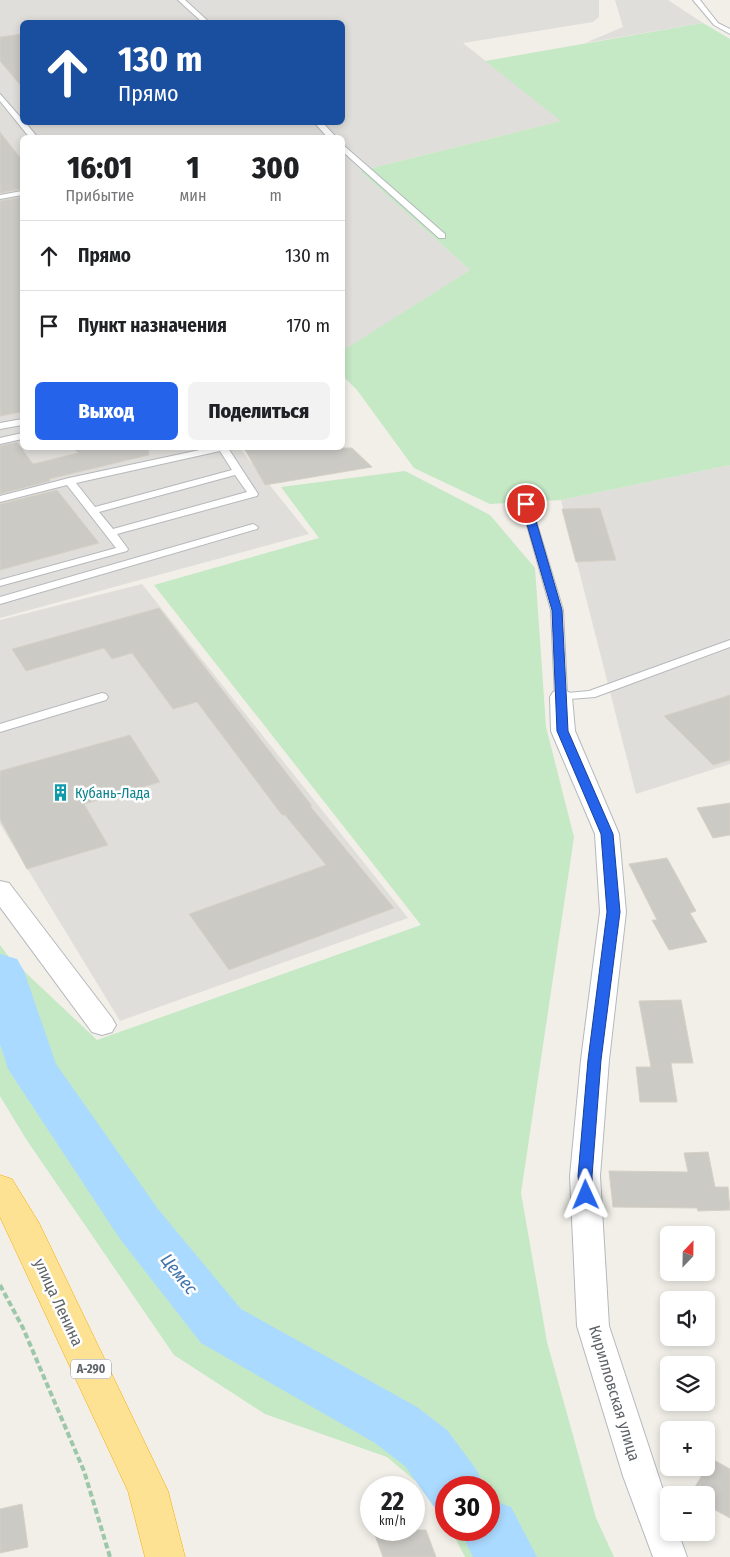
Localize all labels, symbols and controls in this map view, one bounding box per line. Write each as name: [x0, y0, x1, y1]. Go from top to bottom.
text: 130 m: [118, 38, 202, 80]
icon: ahead: [35, 40, 100, 105]
text: Прямо: [118, 80, 179, 107]
text: 16:01: [67, 150, 132, 186]
text: 1: [187, 150, 200, 186]
text: 300: [252, 150, 300, 186]
text: Прибытие: [65, 186, 134, 205]
text: мин: [180, 186, 206, 205]
text: m: [270, 186, 282, 205]
icon: ahead: [35, 242, 63, 270]
text: Прямо: [78, 244, 131, 267]
text: 130 m: [285, 244, 330, 267]
icon: arrive: [35, 312, 63, 340]
text: Пункт назначения: [78, 314, 227, 337]
text: 170 m: [286, 314, 330, 337]
button: Выход: [35, 382, 178, 440]
button: Поделиться: [188, 382, 330, 440]
pin: [505, 483, 547, 525]
icon: arrive: [512, 490, 540, 518]
building icon: Кубань-Лада: [51, 783, 71, 803]
place label: Кубань-Лада: [75, 785, 150, 802]
position arrow: [559, 1168, 611, 1220]
north arrow: [660, 1226, 715, 1281]
map controls: [660, 1226, 715, 1541]
water label: Цемес: [156, 1249, 202, 1299]
street label: улица Ленина: [30, 1255, 87, 1349]
button: sound: [660, 1291, 715, 1346]
street label: Кирилловская улица: [585, 1323, 644, 1463]
button: layers: [660, 1356, 715, 1411]
road number: А-290: [71, 1360, 111, 1378]
button: +: [660, 1421, 715, 1476]
speed limit sign: 30: [435, 1476, 500, 1541]
button: −: [660, 1486, 715, 1541]
text: 22: [381, 1487, 404, 1517]
text: km/h: [379, 1514, 406, 1528]

